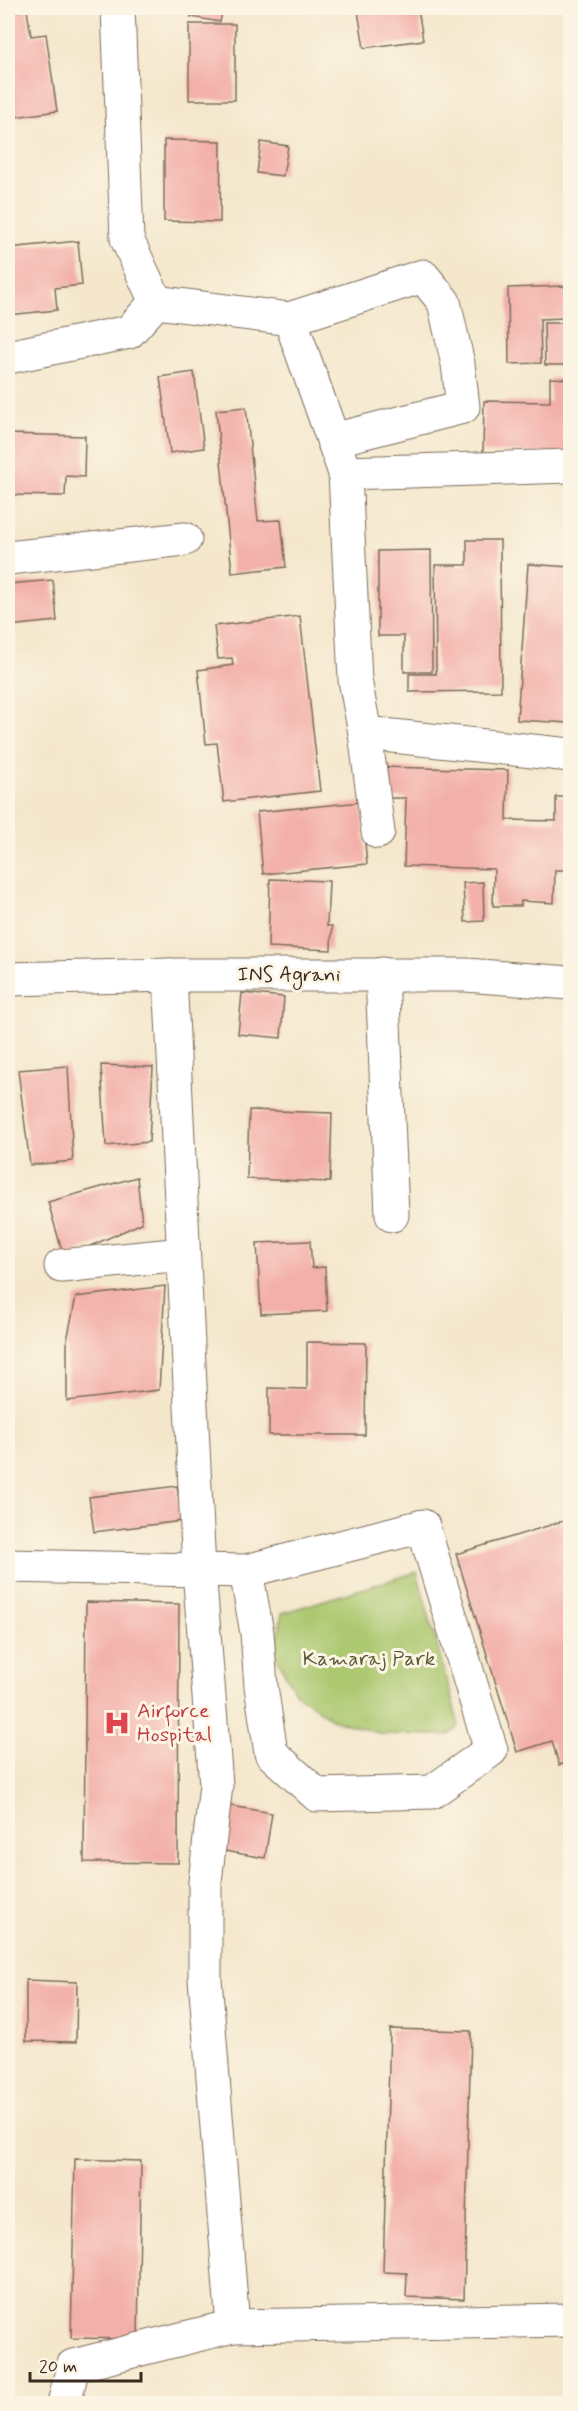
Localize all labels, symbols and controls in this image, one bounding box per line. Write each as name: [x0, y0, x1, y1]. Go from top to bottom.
street label: INS Agrani: [238, 961, 341, 990]
park label: Kamaraj Park: [303, 1645, 436, 1673]
place label: Airforce Hospital: [137, 1697, 212, 1749]
hospital icon: Airforce Hospital: [102, 1708, 132, 1738]
scale bar: [30, 2345, 141, 2383]
text: 20 m: [39, 2355, 77, 2379]

